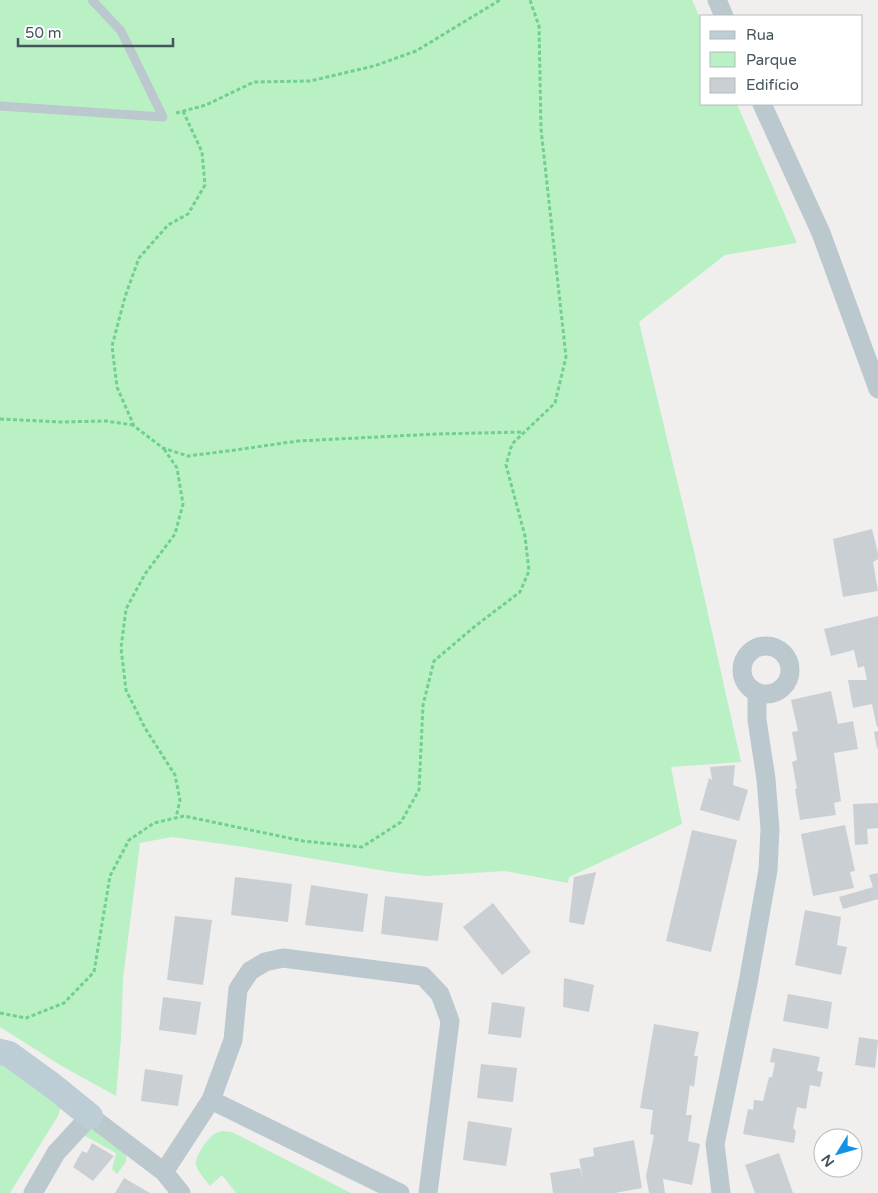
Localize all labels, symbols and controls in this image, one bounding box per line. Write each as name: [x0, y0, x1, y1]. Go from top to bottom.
scale bar: [18, 15, 172, 47]
legend: [700, 15, 863, 105]
text: 50 m: [25, 24, 62, 42]
text: Rua: [746, 26, 774, 44]
text: Parque: [746, 51, 797, 69]
text: Edifício: [746, 76, 799, 94]
north arrow: [813, 1128, 863, 1178]
text: N: [818, 1151, 838, 1170]

